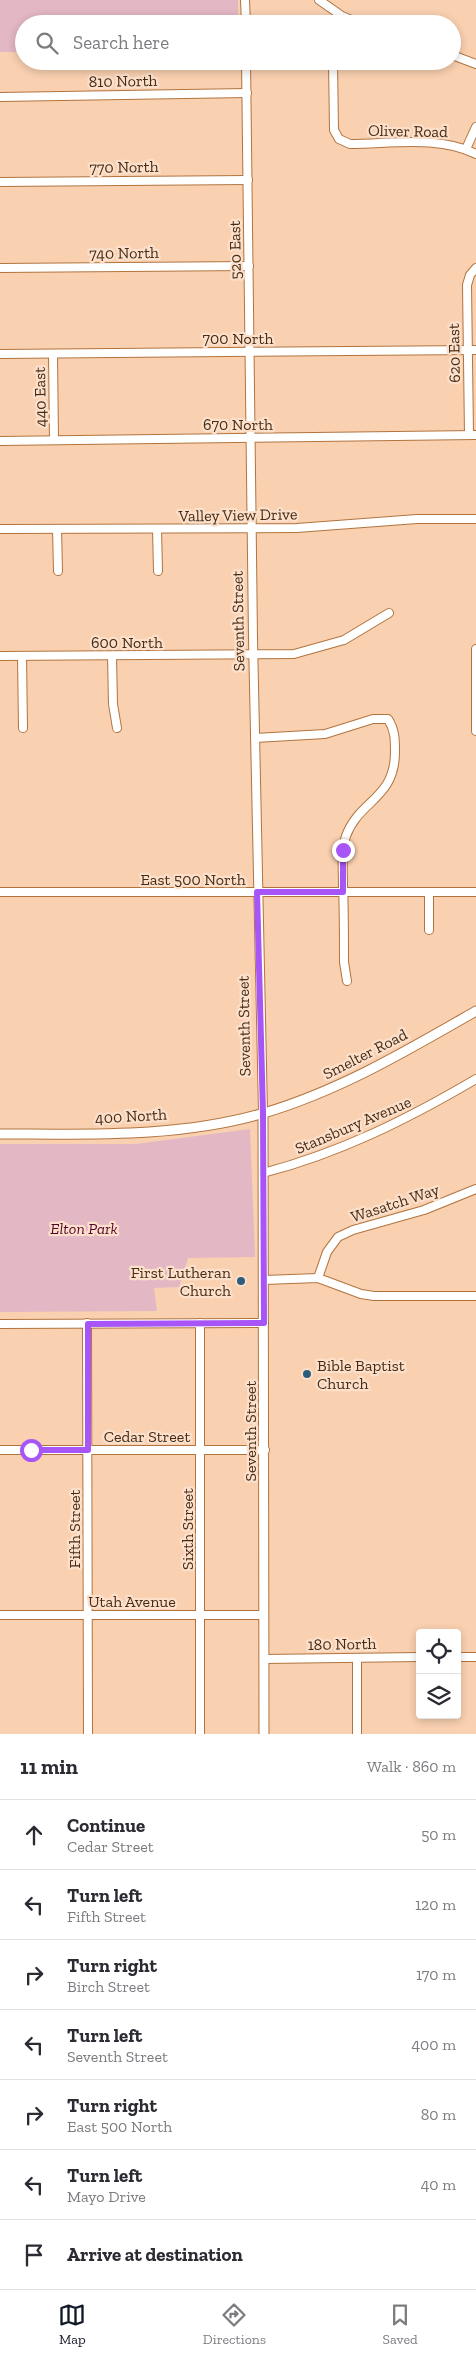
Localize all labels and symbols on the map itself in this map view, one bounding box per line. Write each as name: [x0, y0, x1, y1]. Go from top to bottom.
street label: 810 North: [88, 71, 158, 91]
street label: Oliver Road: [368, 121, 448, 141]
street label: 770 North: [89, 157, 159, 177]
street label: 520 East: [225, 220, 245, 280]
street label: 740 North: [89, 243, 159, 263]
street label: 620 East: [444, 323, 464, 383]
street label: 700 North: [203, 329, 273, 348]
street label: 440 East: [30, 367, 50, 427]
street label: 670 North: [203, 415, 273, 434]
street label: Valley View Drive: [177, 504, 298, 526]
street label: Seventh Street: [228, 570, 248, 672]
street label: 600 North: [91, 633, 163, 652]
route end: [332, 839, 355, 862]
street label: East 500 North: [140, 870, 246, 889]
street label: Seventh Street: [234, 975, 254, 1077]
street label: Smelter Road: [320, 1025, 411, 1083]
street label: Stansbury Avenue: [292, 1092, 414, 1158]
street label: 400 North: [95, 1105, 167, 1127]
street label: Wasatch Way: [348, 1180, 442, 1226]
park label: Elton Park: [50, 1219, 118, 1238]
place label: First Lutheran Church: [131, 1263, 232, 1300]
marker: First Lutheran Church: [235, 1275, 247, 1287]
place label: Bible Baptist Church: [317, 1356, 405, 1393]
marker: Bible Baptist Church: [301, 1368, 313, 1380]
street label: Seventh Street: [241, 1381, 260, 1481]
street label: Cedar Street: [104, 1427, 190, 1446]
route start: [20, 1439, 43, 1462]
street label: Sixth Street: [178, 1488, 197, 1570]
street label: Fifth Street: [65, 1489, 84, 1569]
street label: Utah Avenue: [88, 1592, 176, 1611]
street label: 180 North: [307, 1634, 377, 1654]

